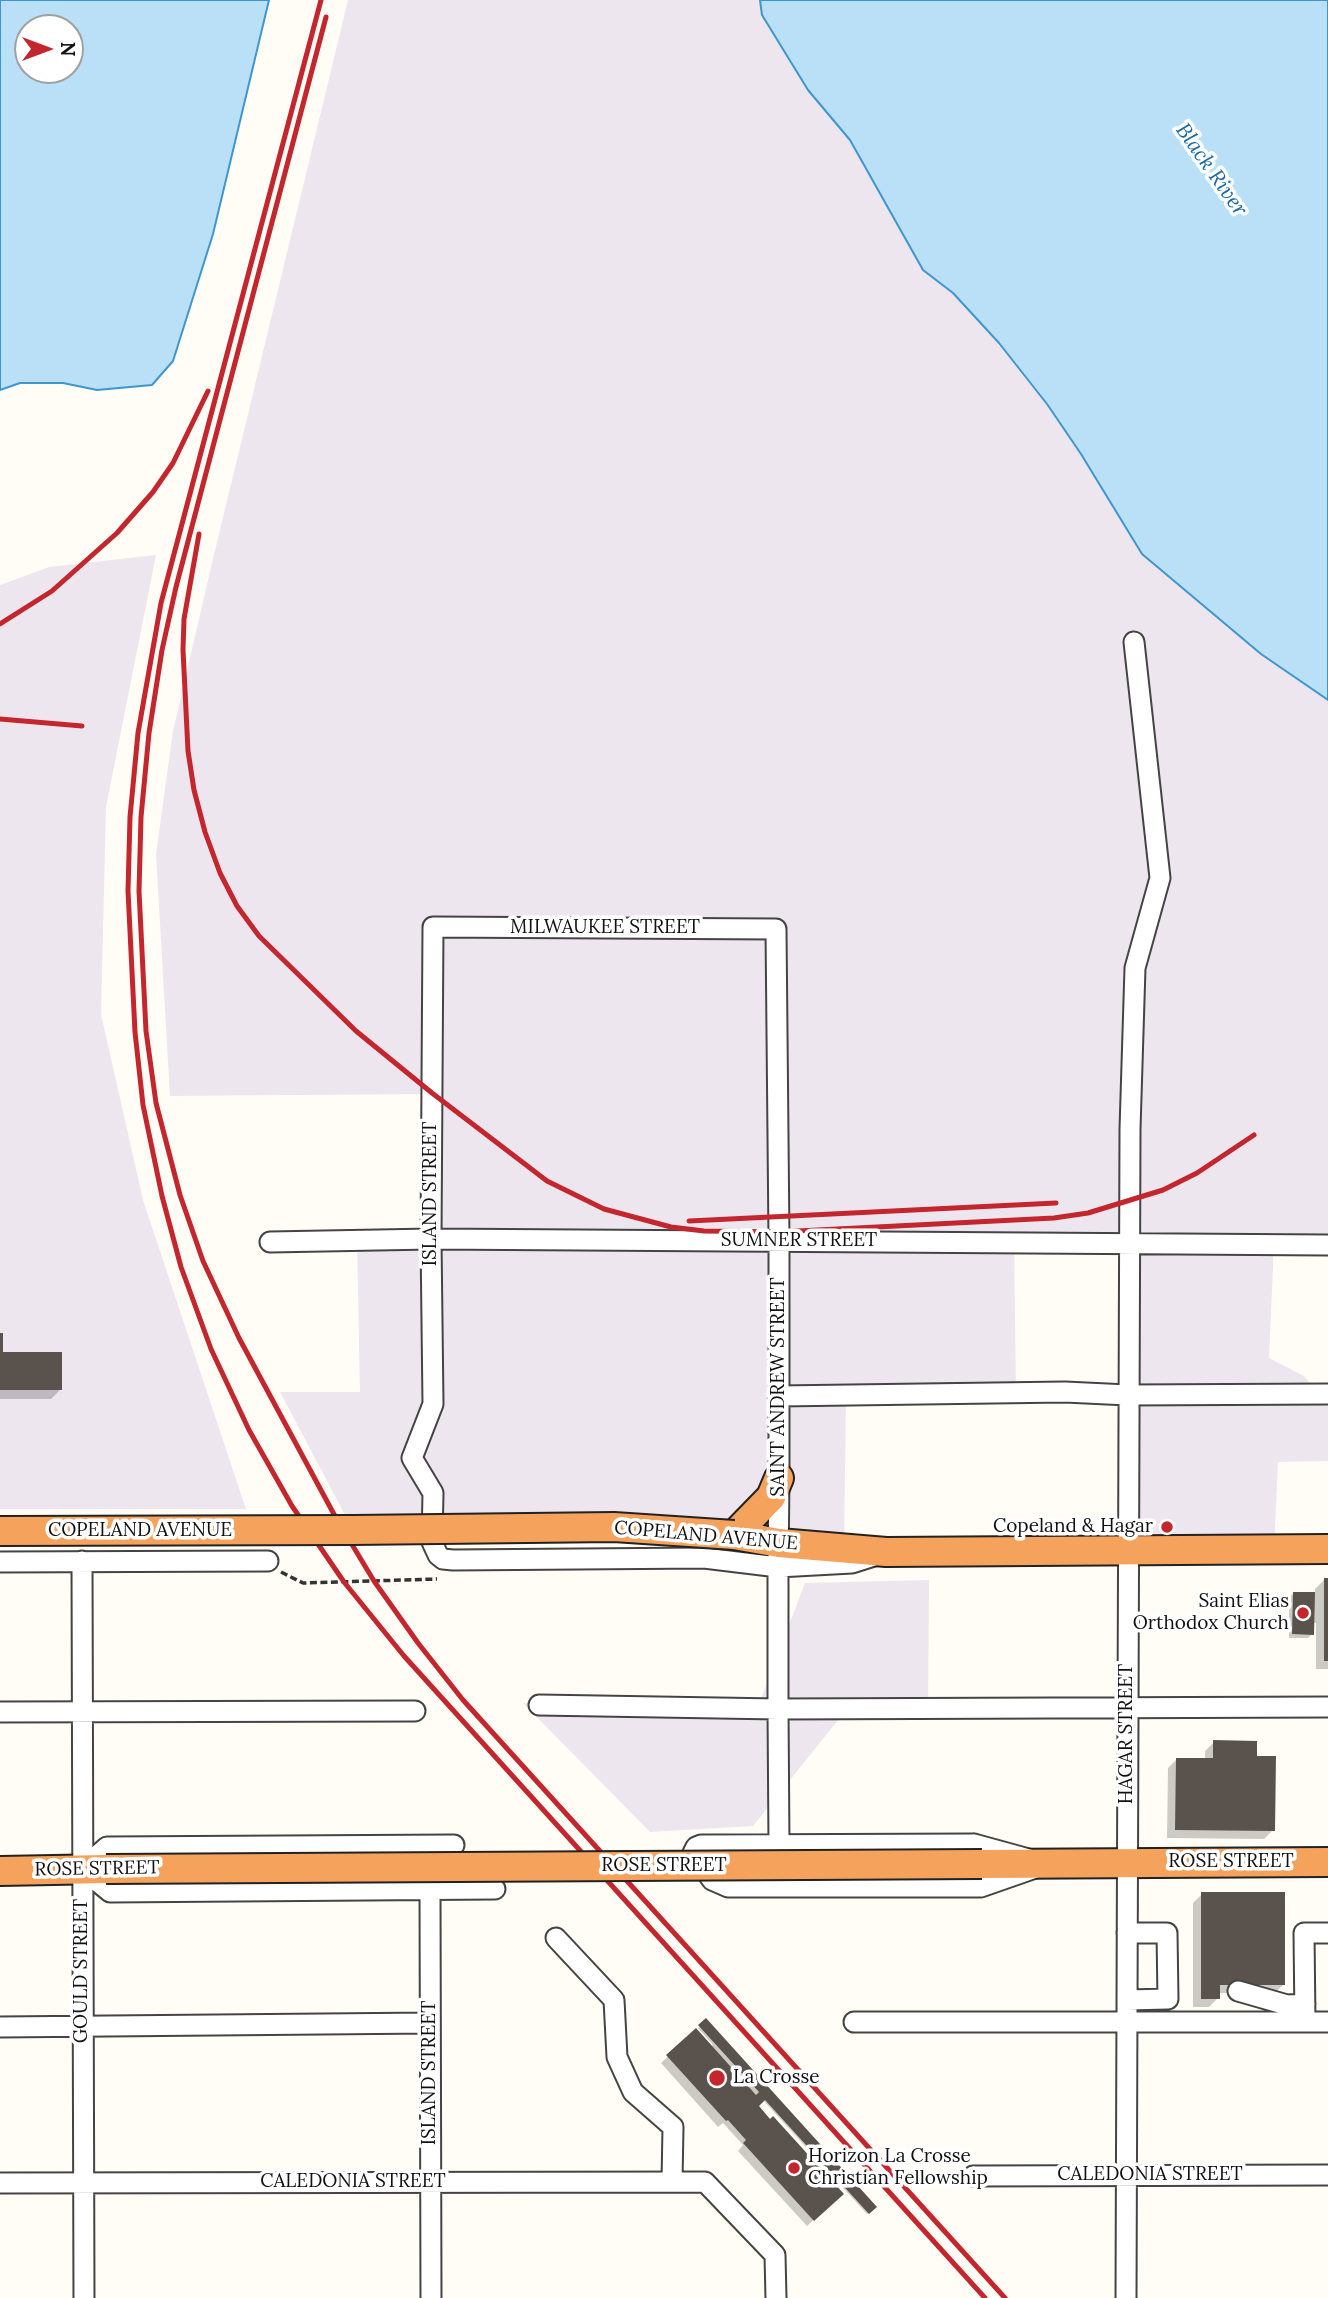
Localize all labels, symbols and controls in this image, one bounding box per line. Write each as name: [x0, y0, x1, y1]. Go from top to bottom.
north arrow: [14, 14, 84, 84]
text: N: [56, 42, 80, 56]
water label: Black River: [1170, 119, 1252, 221]
street label: MILWAUKEE STREET: [510, 917, 700, 939]
street label: ISLAND STREET: [420, 1122, 442, 1266]
street label: SUMNER STREET: [721, 1230, 877, 1252]
street label: SAINT ANDREW STREET: [768, 1277, 790, 1497]
place label: Copeland & Hagar: [993, 1516, 1153, 1538]
street label: COPELAND AVENUE: [613, 1517, 799, 1555]
marker: Copeland & Hagar: [1159, 1519, 1175, 1535]
street label: COPELAND AVENUE: [48, 1520, 232, 1542]
place label: Saint Elias Orthodox Church: [1133, 1591, 1289, 1635]
marker: Saint Elias Orthodox Church: [1295, 1605, 1311, 1621]
street label: HAGAR STREET: [1116, 1664, 1138, 1804]
street label: ROSE STREET: [1168, 1851, 1294, 1873]
street label: ROSE STREET: [601, 1855, 727, 1877]
street label: ROSE STREET: [34, 1857, 160, 1881]
street label: GOULD STREET: [71, 1899, 93, 2043]
street label: ISLAND STREET: [419, 2001, 441, 2145]
place label: La Crosse: [733, 2067, 820, 2089]
marker: La Crosse: [707, 2068, 727, 2088]
place label: Horizon La Crosse Christian Fellowship: [808, 2146, 988, 2190]
marker: Horizon La Crosse Christian Fellowship: [786, 2160, 802, 2176]
street label: CALEDONIA STREET: [1057, 2164, 1243, 2186]
street label: CALEDONIA STREET: [260, 2171, 446, 2193]

